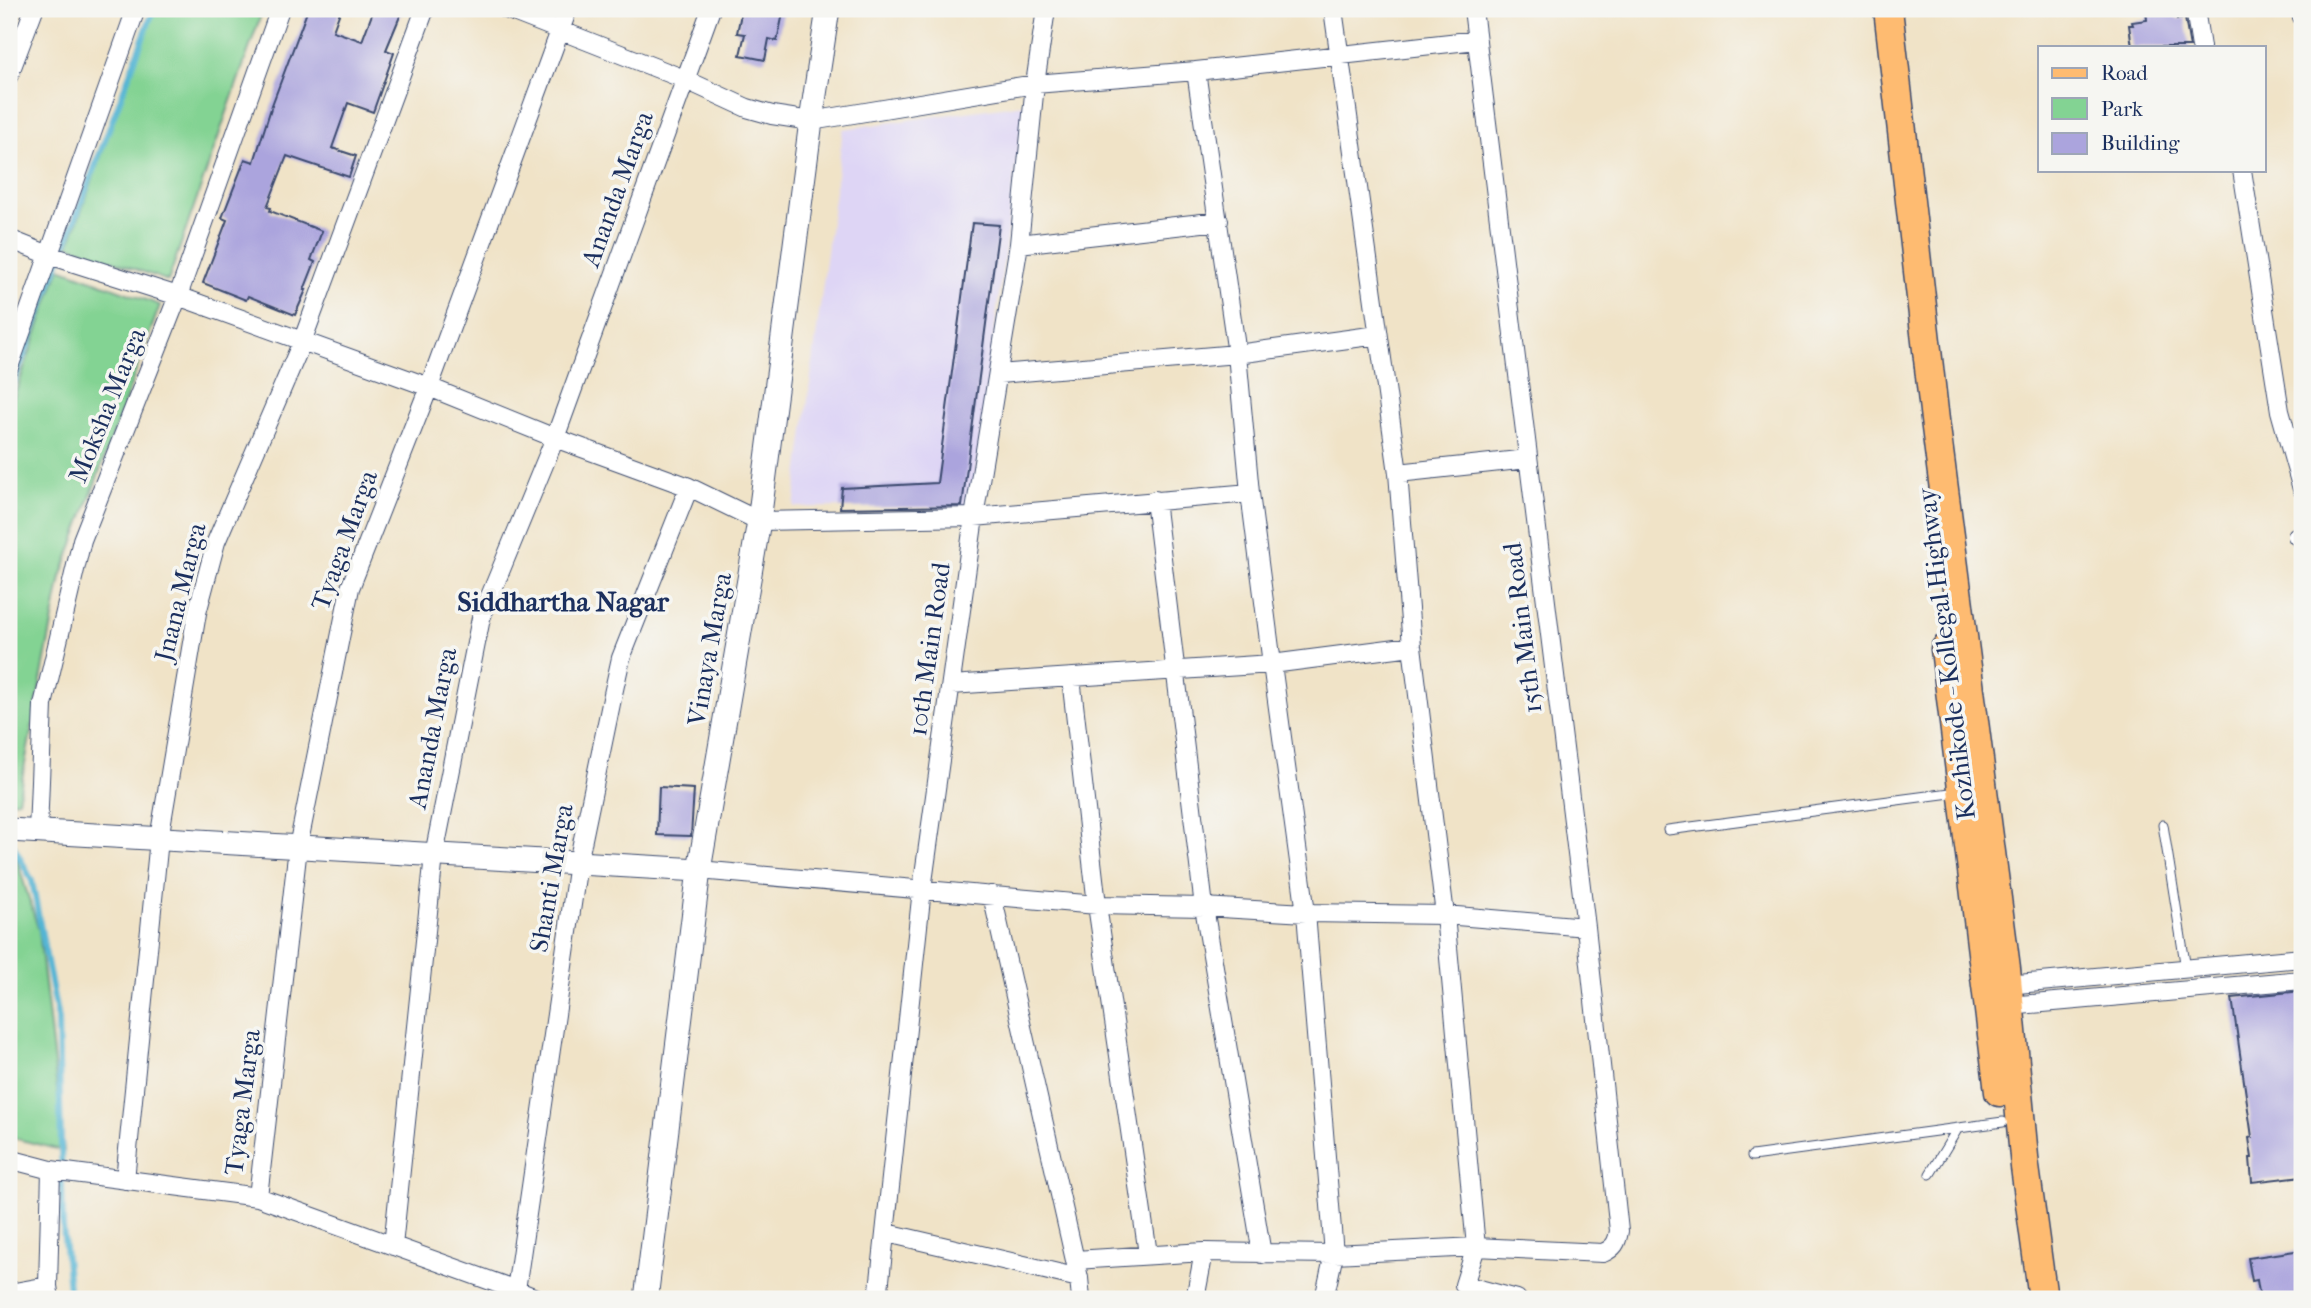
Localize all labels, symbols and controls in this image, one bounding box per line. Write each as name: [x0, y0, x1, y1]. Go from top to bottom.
legend: [2038, 46, 2266, 172]
text: Road: [2101, 61, 2148, 85]
text: Park: [2101, 97, 2143, 121]
street label: Ananda Marga: [575, 106, 660, 272]
text: Building: [2101, 131, 2180, 155]
street label: Moksha Marga: [62, 322, 153, 487]
street label: Tyaga Marga: [305, 465, 384, 614]
street label: Kozhikode - Kollegal Highway: [1911, 485, 1982, 822]
street label: Jnana Marga: [148, 519, 213, 667]
street label: 15th Main Road: [1497, 540, 1548, 715]
street label: 10th Main Road: [902, 559, 957, 738]
street label: Vinaya Marga: [681, 569, 738, 729]
district label: Siddhartha Nagar: [457, 585, 670, 618]
street label: Ananda Marga: [401, 644, 463, 812]
street label: Shanti Marga: [523, 800, 580, 955]
street label: Tyaga Marga: [218, 1026, 267, 1177]

